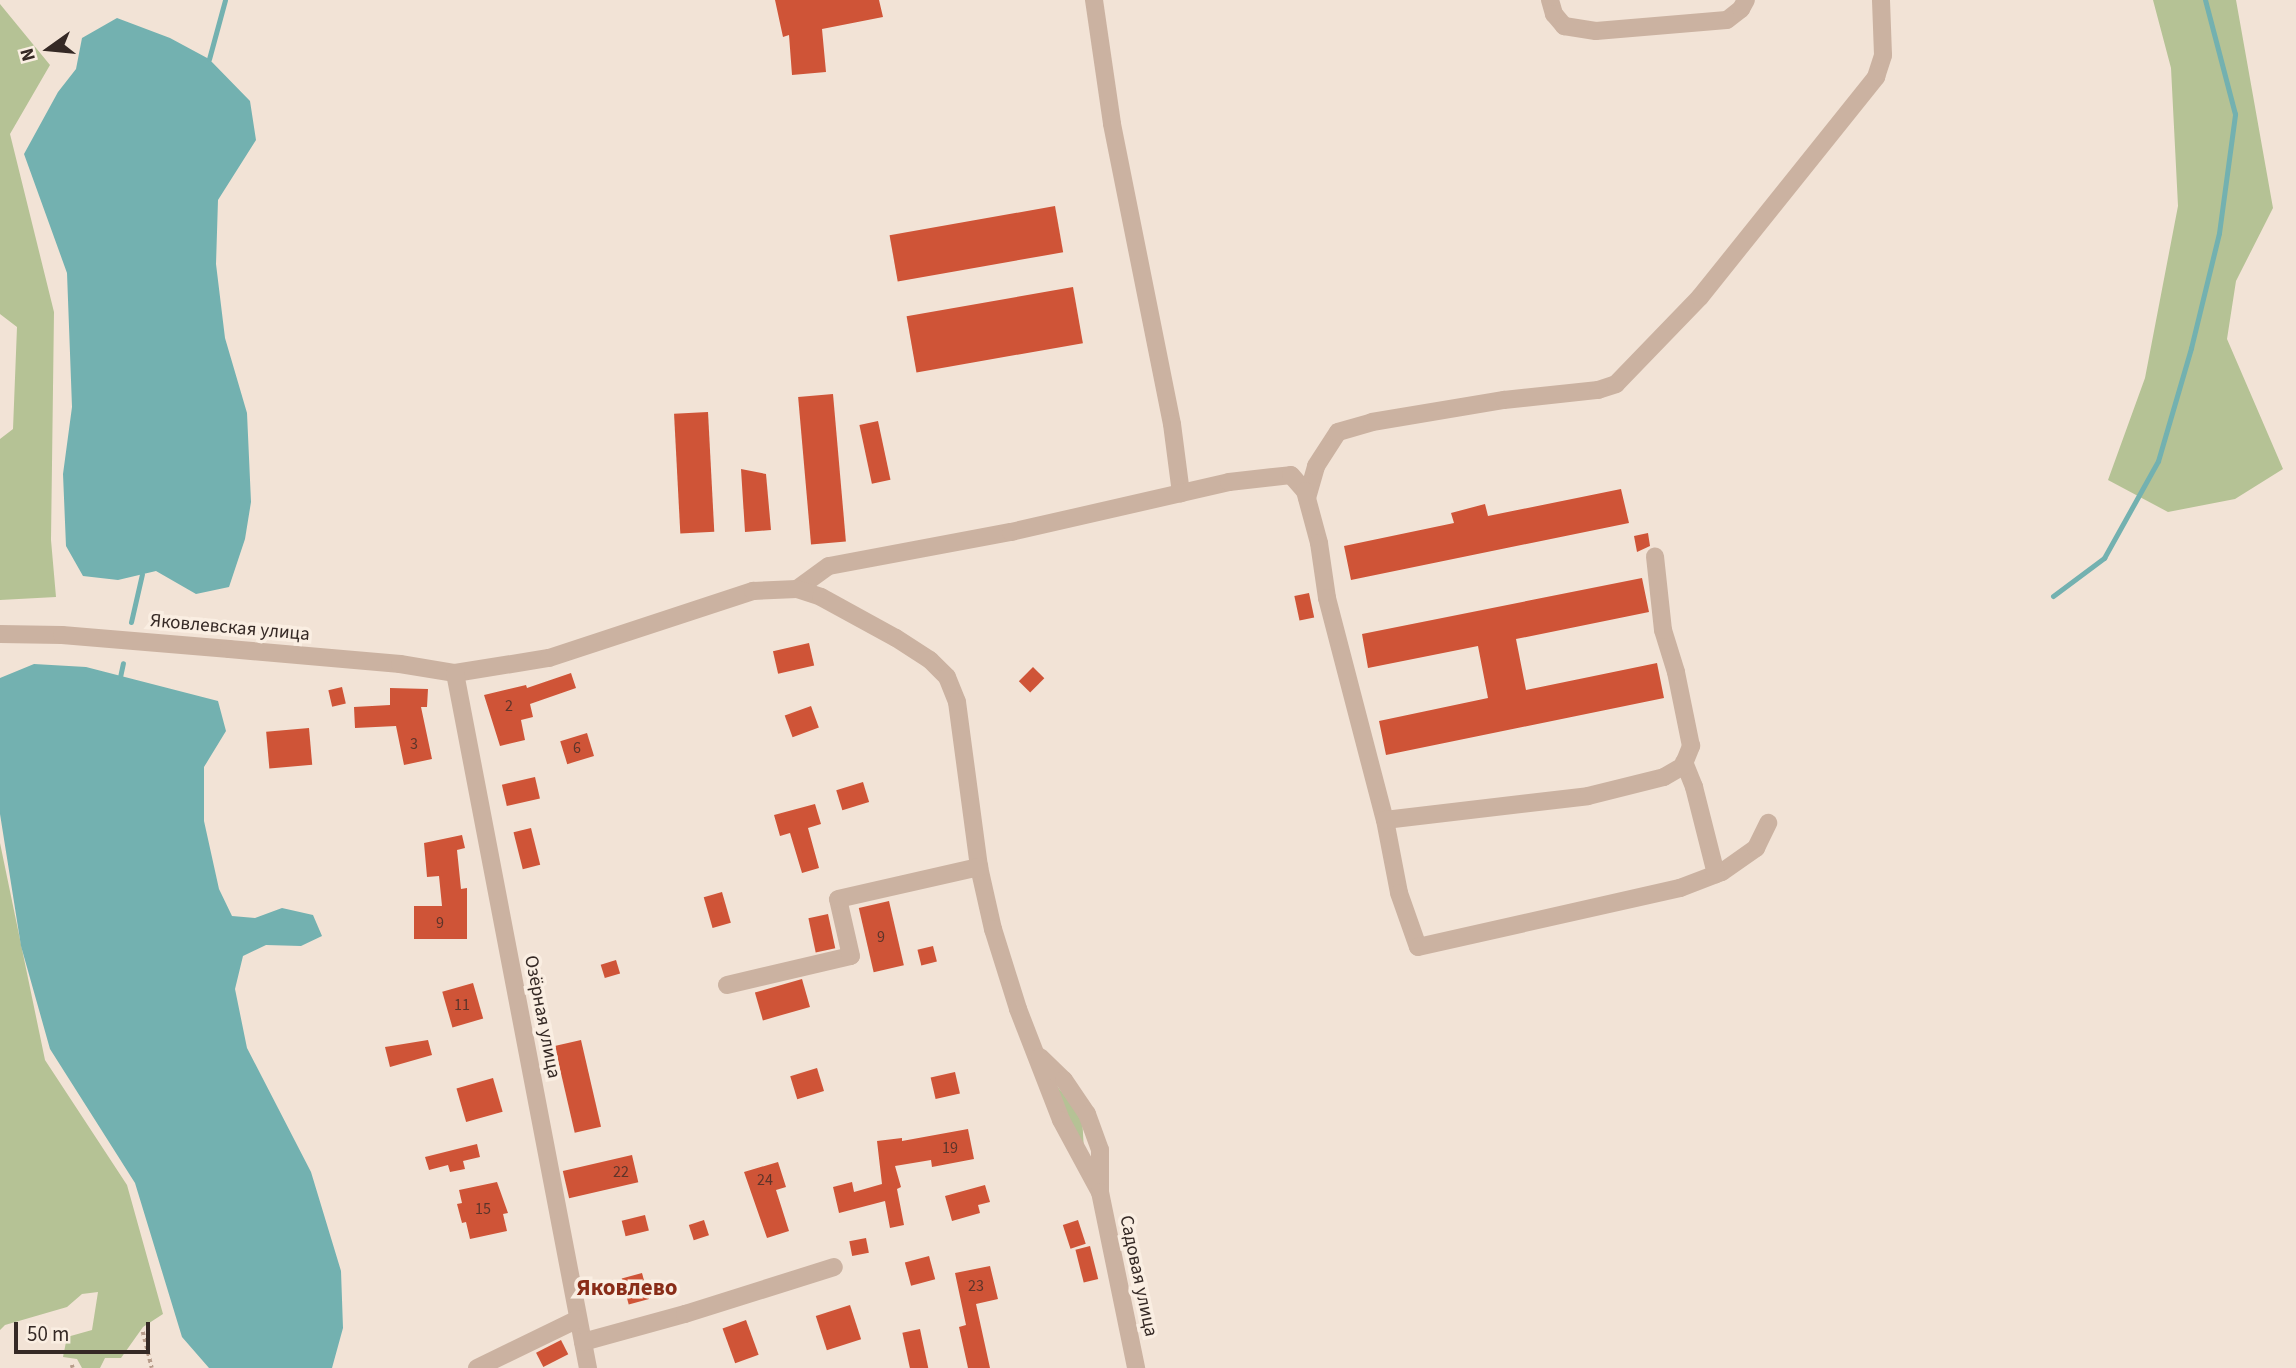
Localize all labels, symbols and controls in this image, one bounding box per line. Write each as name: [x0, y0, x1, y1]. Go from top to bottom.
north arrow: [14, 14, 84, 84]
text: N: [14, 45, 43, 64]
street label: Яковлевская улица: [149, 610, 311, 646]
house number: 2: [505, 696, 513, 716]
house number: 3: [410, 734, 418, 754]
house number: 6: [573, 738, 581, 758]
house number: 9: [436, 913, 444, 933]
house number: 9: [877, 927, 885, 947]
street label: Озёрная улица: [519, 954, 565, 1080]
house number: 11: [454, 995, 470, 1015]
house number: 19: [942, 1138, 958, 1158]
house number: 22: [613, 1162, 629, 1182]
house number: 24: [757, 1170, 773, 1190]
house number: 15: [475, 1199, 491, 1219]
street label: Садовая улица: [1114, 1213, 1162, 1339]
district label: Яковлево: [576, 1274, 678, 1302]
house number: 23: [968, 1276, 984, 1296]
scale bar: [18, 1308, 154, 1352]
text: 50 m: [27, 1319, 69, 1349]

